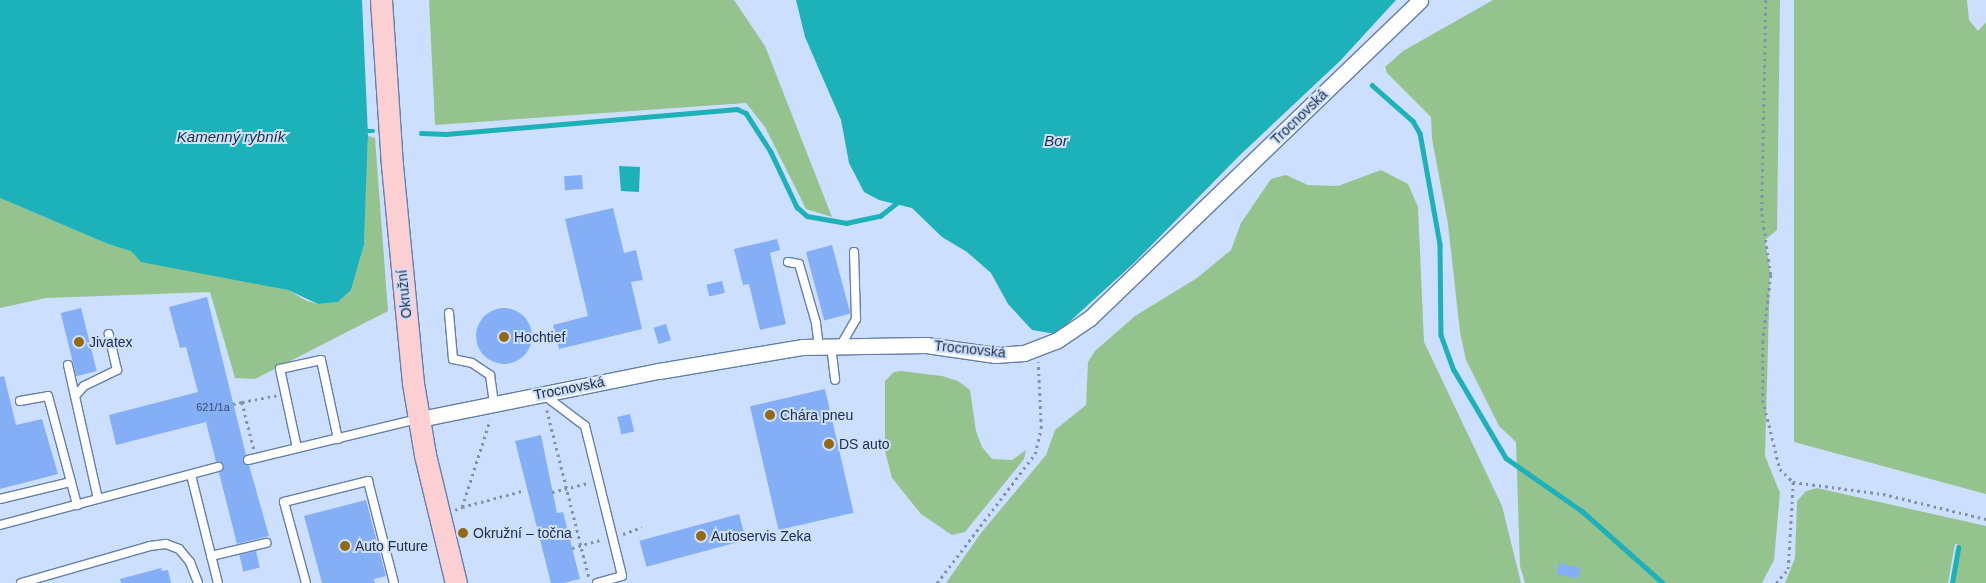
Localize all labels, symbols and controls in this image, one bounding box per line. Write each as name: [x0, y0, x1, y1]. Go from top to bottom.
street label: Trocnovská: [1267, 86, 1331, 148]
water label: Kamenný rybník: [177, 128, 285, 146]
water label: Bor: [1044, 132, 1068, 150]
street label: Okružní: [393, 269, 415, 319]
place label: Hochtief: [514, 329, 565, 345]
marker: Hochtief: [498, 331, 510, 343]
place label: Jivatex: [89, 334, 133, 350]
marker: Jivatex: [73, 336, 85, 348]
street label: Trocnovská: [933, 337, 1007, 361]
street label: Trocnovská: [532, 373, 606, 403]
house number: 621/1a: [196, 400, 230, 414]
place label: Chára pneu: [780, 407, 853, 423]
marker: Chára pneu: [764, 409, 776, 421]
place label: DS auto: [839, 436, 890, 452]
marker: DS auto: [823, 438, 835, 450]
place label: Okružní – točna: [473, 525, 572, 541]
marker: Okružní – točna: [457, 527, 469, 539]
place label: Autoservis Zeka: [711, 528, 811, 544]
marker: Autoservis Zeka: [695, 530, 707, 542]
place label: Auto Future: [355, 538, 428, 554]
marker: Auto Future: [339, 540, 351, 552]

